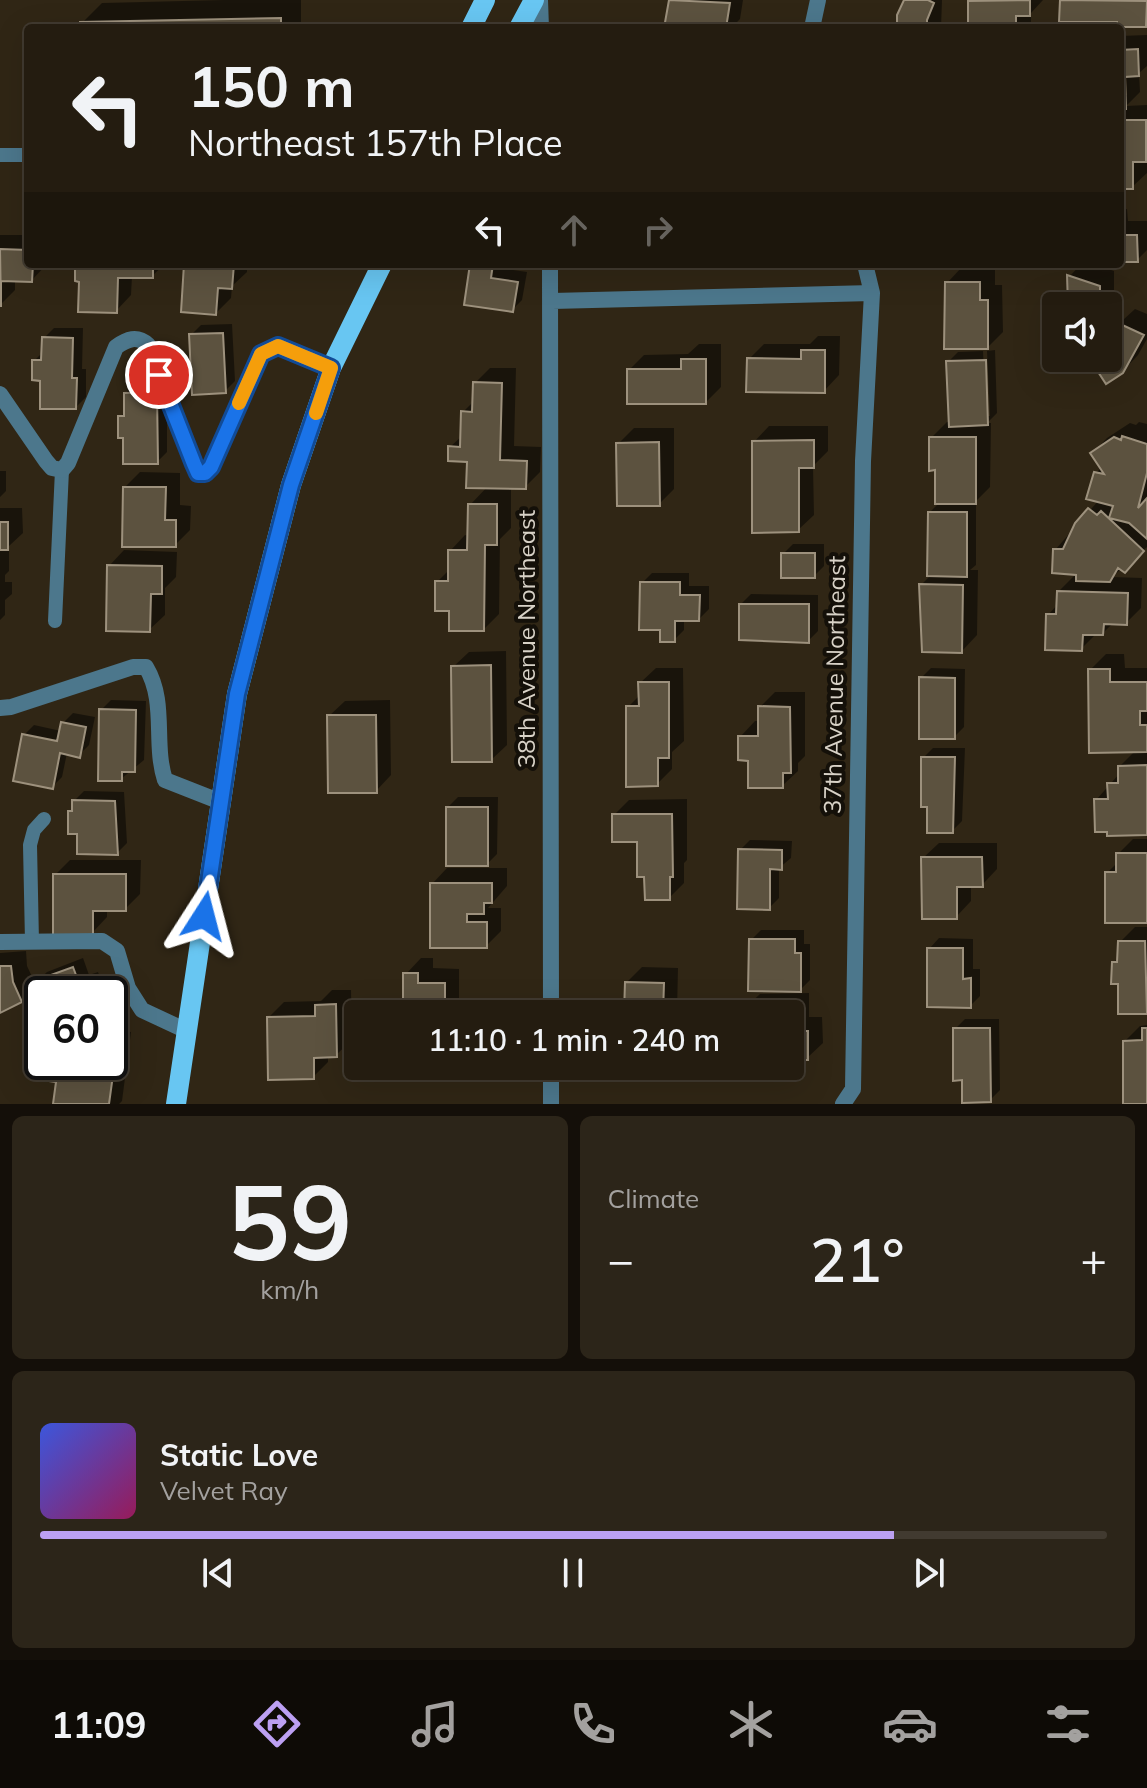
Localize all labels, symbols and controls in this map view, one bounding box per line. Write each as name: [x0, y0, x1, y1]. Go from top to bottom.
text: 150 m: [188, 51, 355, 121]
icon: left: [56, 56, 160, 160]
text: Northeast 157th Place: [188, 120, 563, 165]
icon: left: [468, 208, 512, 252]
icon: ahead: [552, 208, 596, 252]
icon: right: [636, 208, 680, 252]
map controls: [1042, 292, 1122, 372]
button: sound: [1042, 292, 1122, 372]
pin: [125, 341, 193, 409]
icon: arrive: [137, 353, 181, 397]
street label: 38th Avenue Northeast: [511, 510, 541, 768]
street label: 37th Avenue Northeast: [817, 555, 851, 814]
position arrow: [162, 874, 246, 958]
speed limit sign: 60: [24, 976, 128, 1080]
text: 11:10 · 1 min · 240 m: [428, 1021, 720, 1059]
text: 59: [227, 1155, 352, 1286]
text: Climate: [608, 1182, 699, 1215]
text: 21°: [810, 1222, 905, 1297]
text: −: [608, 1232, 634, 1287]
text: +: [1081, 1232, 1107, 1287]
text: km/h: [260, 1273, 319, 1306]
text: Static Love: [160, 1436, 318, 1474]
text: Velvet Ray: [160, 1474, 288, 1507]
icon: previous: [196, 1551, 240, 1595]
icon: pause: [551, 1551, 595, 1595]
icon: next: [907, 1551, 951, 1595]
icon: directions: [249, 1696, 305, 1752]
icon: music: [407, 1696, 463, 1752]
icon: phone: [565, 1696, 621, 1752]
icon: climate: [723, 1696, 779, 1752]
icon: car: [882, 1696, 938, 1752]
icon: filters: [1040, 1696, 1096, 1752]
text: 11:09: [51, 1702, 146, 1747]

